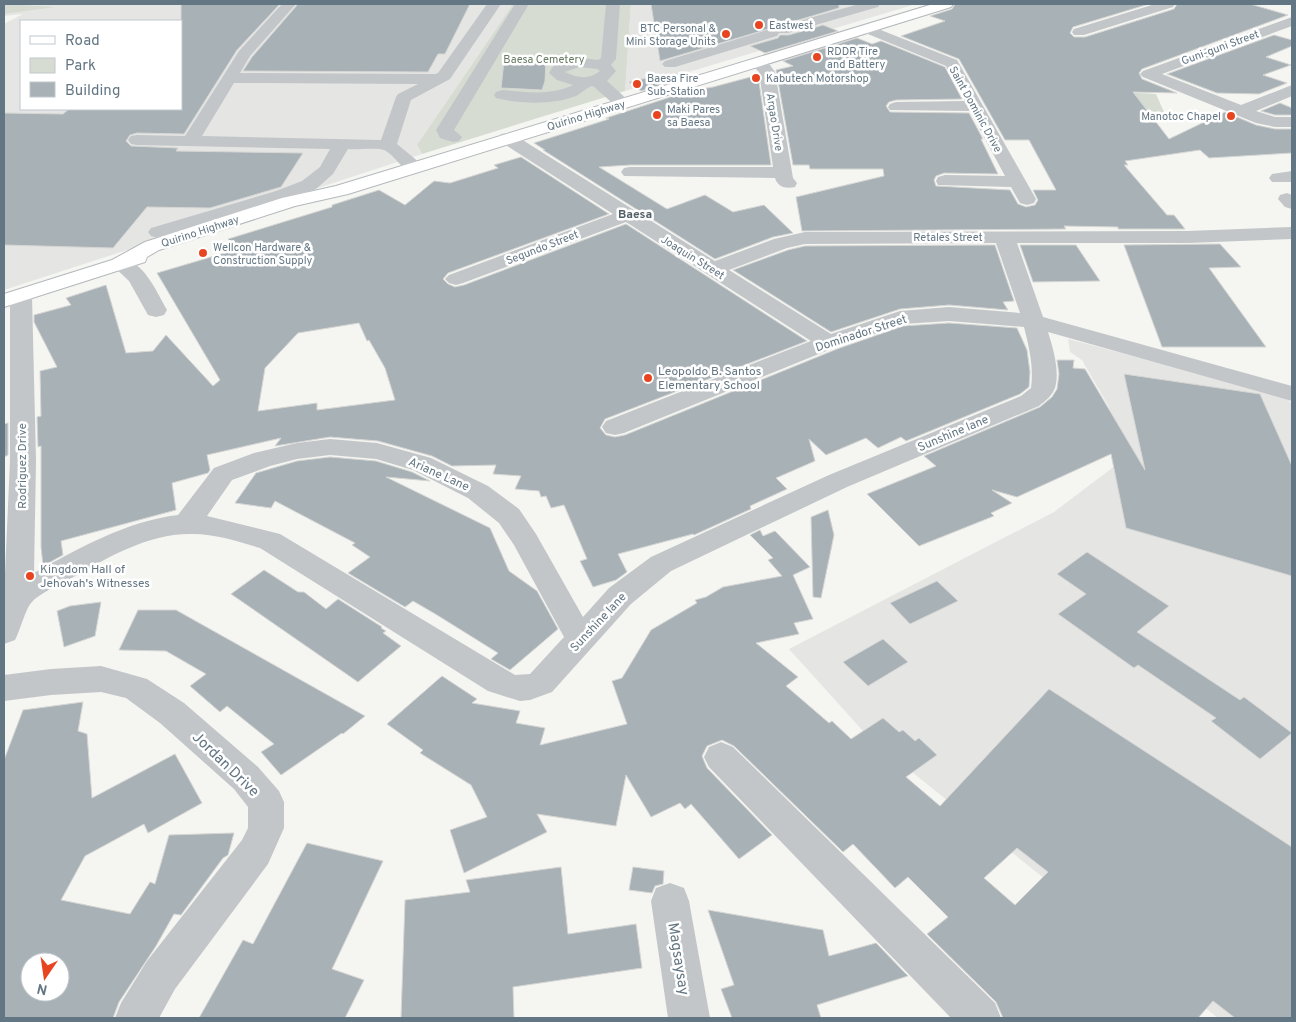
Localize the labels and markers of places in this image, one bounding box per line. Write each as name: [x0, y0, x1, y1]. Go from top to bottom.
marker: Eastwest: [753, 19, 765, 31]
place label: Eastwest: [769, 19, 813, 33]
place label: BTC Personal & Mini Storage Units: [626, 22, 717, 49]
marker: BTC Personal & Mini Storage Units: [720, 28, 732, 40]
place label: RDDR Tire and Battery: [827, 45, 885, 72]
marker: RDDR Tire and Battery: [811, 51, 823, 63]
place label: Baesa Fire Sub-Station: [647, 72, 705, 99]
marker: Kabutech Motorshop: [750, 72, 762, 84]
place label: Kabutech Motorshop: [766, 72, 869, 86]
marker: Baesa Fire Sub-Station: [631, 78, 643, 90]
place label: Maki Pares sa Baesa: [667, 103, 720, 130]
marker: Maki Pares sa Baesa: [651, 109, 663, 121]
place label: Manotoc Chapel: [1141, 110, 1221, 124]
marker: Manotoc Chapel: [1225, 110, 1237, 122]
place label: Wellcon Hardware & Construction Supply: [213, 241, 313, 268]
marker: Wellcon Hardware & Construction Supply: [197, 247, 209, 259]
place label: Leopoldo B. Santos Elementary School: [658, 364, 761, 394]
marker: Leopoldo B. Santos Elementary School: [642, 372, 654, 384]
place label: Kingdom Hall of Jehovah's Witnesses: [40, 562, 150, 592]
marker: Kingdom Hall of Jehovah's Witnesses: [24, 570, 36, 582]

